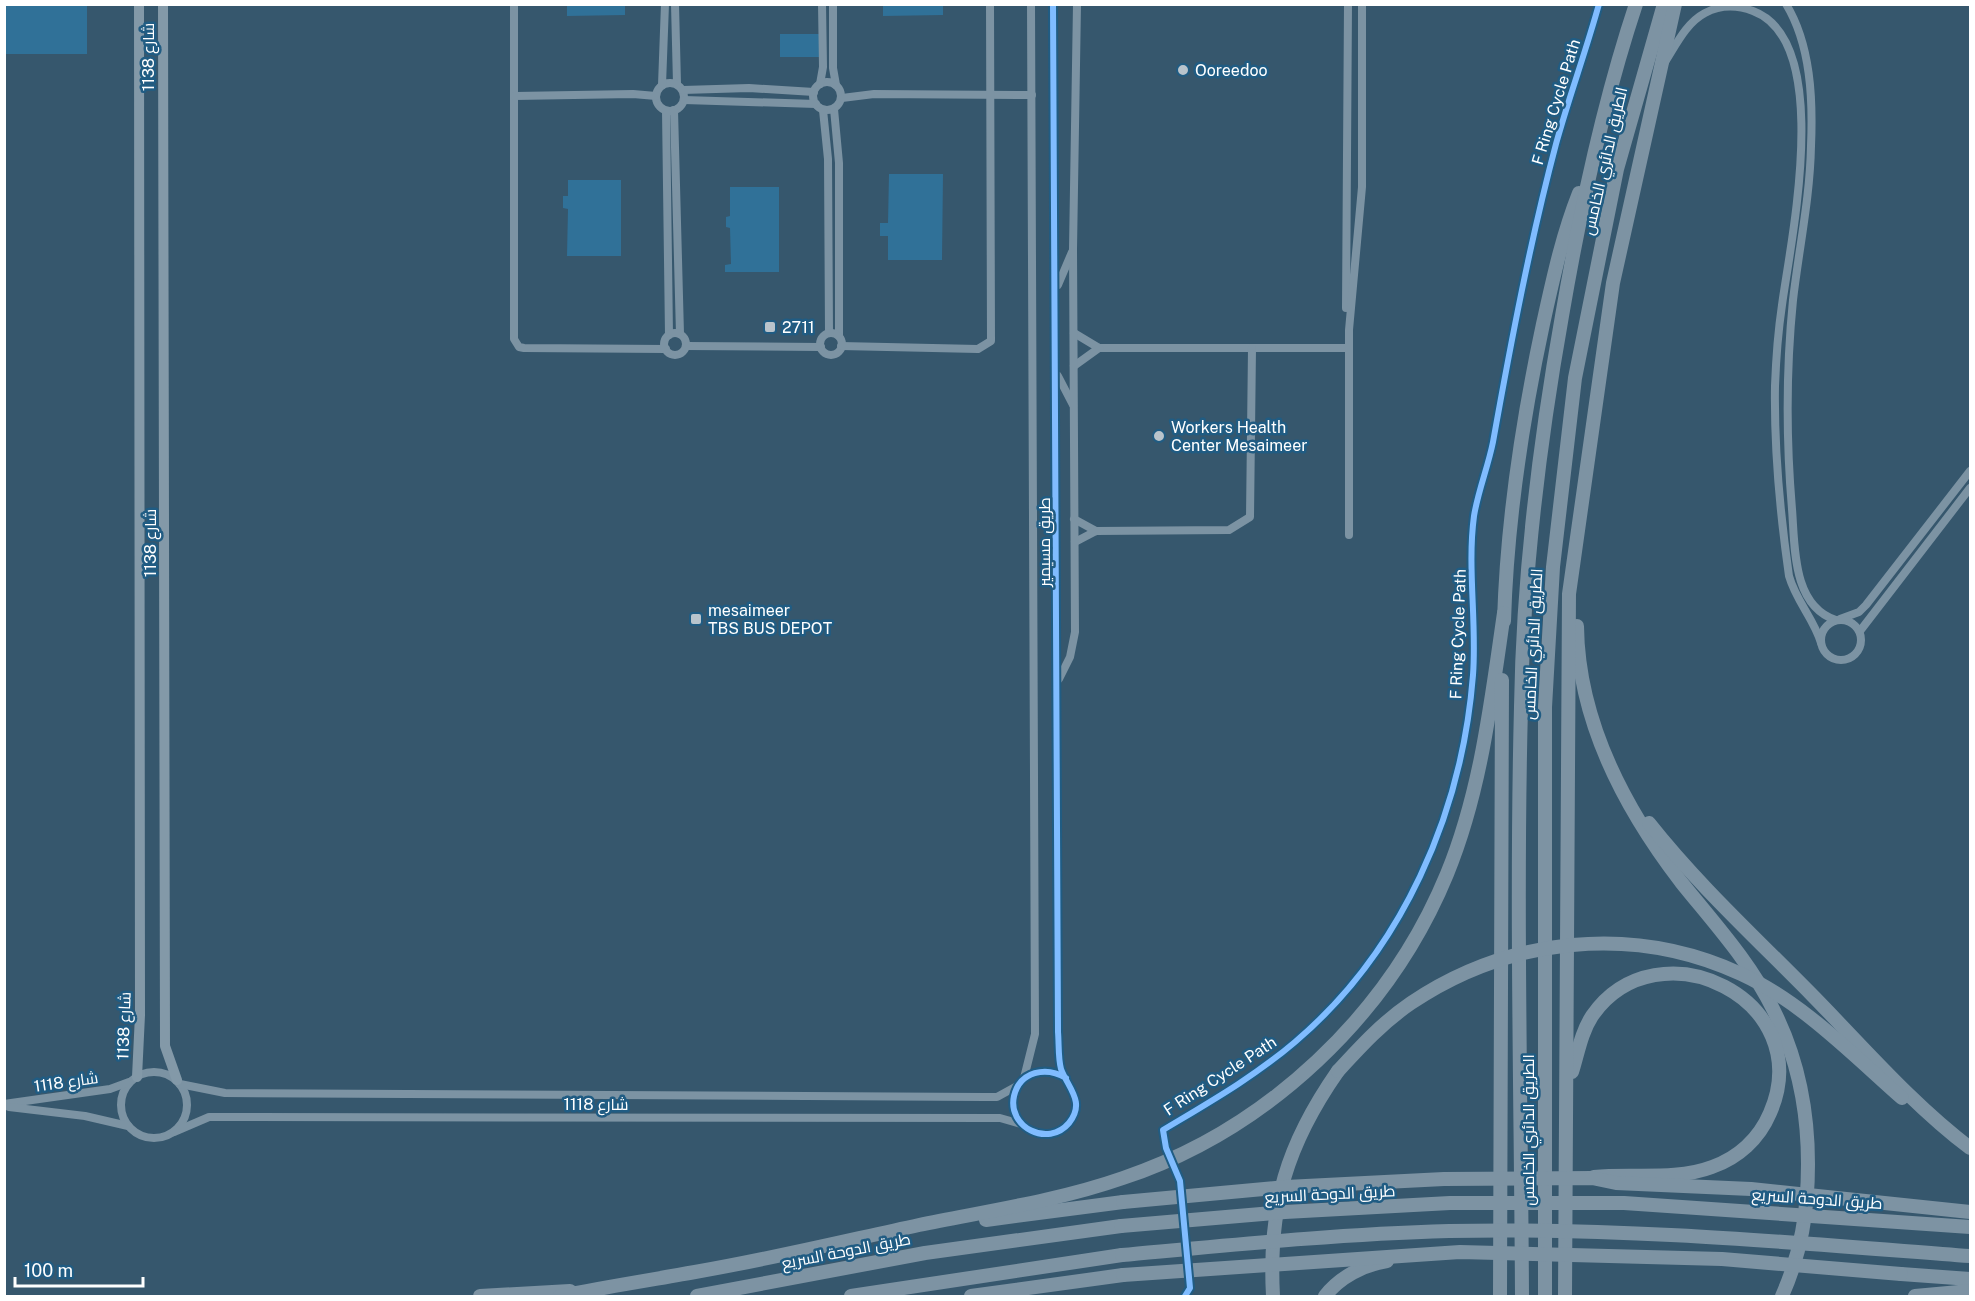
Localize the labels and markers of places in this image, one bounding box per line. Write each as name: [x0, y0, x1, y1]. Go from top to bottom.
place label: Ooreedoo: [1195, 61, 1268, 80]
marker: Ooreedoo: [1176, 63, 1190, 77]
place label: 2711: [782, 318, 814, 337]
marker: 2711: [763, 320, 777, 334]
place label: Workers Health Center Mesaimeer: [1171, 418, 1308, 455]
marker: Workers Health Center Mesaimeer: [1152, 429, 1166, 443]
place label: mesaimeer TBS BUS DEPOT: [708, 601, 833, 638]
marker: mesaimeer TBS BUS DEPOT: [689, 612, 703, 626]

